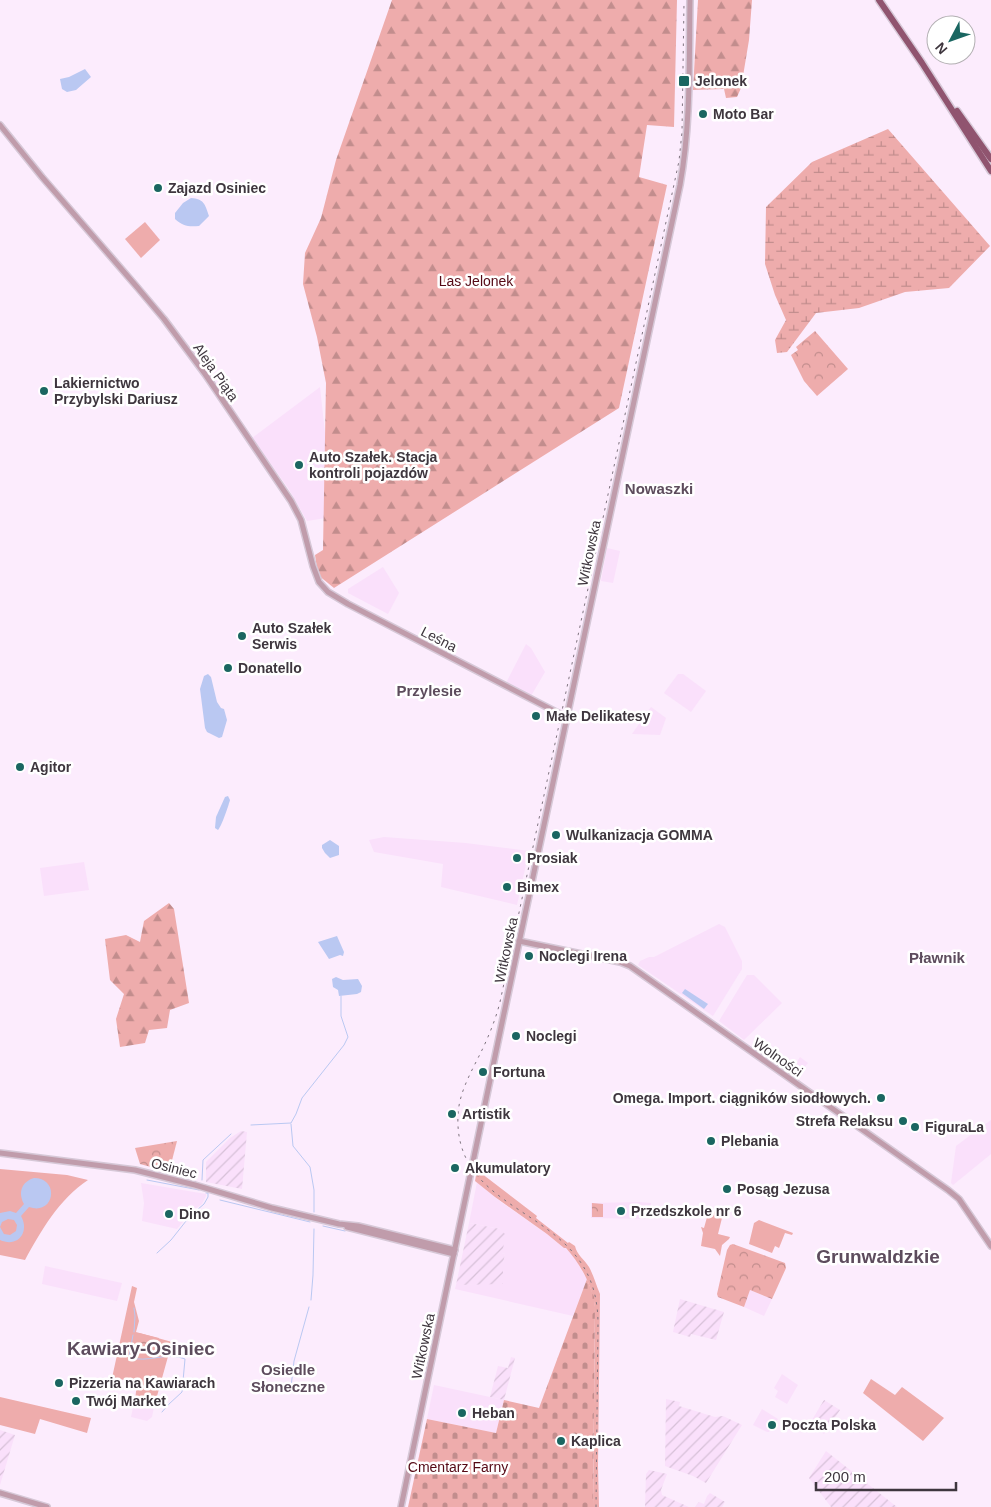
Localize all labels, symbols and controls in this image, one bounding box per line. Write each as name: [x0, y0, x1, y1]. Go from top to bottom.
north arrow: [926, 15, 976, 65]
text: N: [932, 39, 951, 58]
place label: Jelonek: [695, 73, 747, 89]
marker: Jelonek: [677, 74, 691, 88]
place label: Moto Bar: [713, 106, 774, 122]
marker: Moto Bar: [697, 108, 709, 120]
place label: Zajazd Osiniec: [168, 180, 266, 196]
marker: Zajazd Osiniec: [152, 182, 164, 194]
park label: Las Jelonek: [439, 273, 514, 289]
street label: Aleja Piąta: [190, 340, 242, 404]
place label: Lakiernictwo Przybylski Dariusz: [54, 375, 178, 407]
marker: Lakiernictwo Przybylski Dariusz: [38, 385, 50, 397]
place label: Auto Szałek. Stacja kontroli pojazdów: [309, 449, 438, 481]
marker: Auto Szałek. Stacja kontroli pojazdów: [293, 459, 305, 471]
district label: Nowaszki: [625, 480, 693, 497]
street label: Witkowska: [574, 518, 604, 587]
place label: Auto Szałek Serwis: [252, 620, 332, 652]
street label: Leśna: [418, 623, 460, 655]
marker: Auto Szałek Serwis: [236, 630, 248, 642]
place label: Donatello: [238, 660, 302, 676]
marker: Donatello: [222, 662, 234, 674]
district label: Przylesie: [396, 682, 462, 699]
place label: Małe Delikatesy: [546, 708, 650, 724]
marker: Małe Delikatesy: [530, 710, 542, 722]
place label: Agitor: [30, 759, 72, 775]
marker: Agitor: [14, 761, 26, 773]
place label: Wulkanizacja GOMMA: [566, 827, 713, 843]
marker: Wulkanizacja GOMMA: [550, 829, 562, 841]
place label: Prosiak: [527, 850, 578, 866]
marker: Prosiak: [511, 852, 523, 864]
place label: Bimex: [517, 879, 559, 895]
marker: Bimex: [501, 881, 513, 893]
street label: Witkowska: [491, 915, 521, 984]
place label: Noclegi Irena: [539, 948, 627, 964]
district label: Pławnik: [909, 949, 966, 966]
marker: Noclegi Irena: [523, 950, 535, 962]
place label: Noclegi: [526, 1028, 577, 1044]
marker: Noclegi: [510, 1030, 522, 1042]
street label: Wolności: [750, 1034, 806, 1080]
place label: Fortuna: [493, 1064, 545, 1080]
marker: Fortuna: [477, 1066, 489, 1078]
place label: Omega. Import. ciągników siodłowych.: [613, 1090, 871, 1106]
marker: Omega. Import. ciągników siodłowych.: [875, 1092, 887, 1104]
place label: Artistik: [462, 1106, 510, 1122]
marker: Artistik: [446, 1108, 458, 1120]
place label: Strefa Relaksu: [796, 1113, 893, 1129]
marker: Strefa Relaksu: [897, 1115, 909, 1127]
place label: FiguraLa: [925, 1119, 984, 1135]
marker: FiguraLa: [909, 1121, 921, 1133]
place label: Plebania: [721, 1133, 779, 1149]
marker: Plebania: [705, 1135, 717, 1147]
street label: Osiniec: [149, 1155, 199, 1181]
place label: Akumulatory: [465, 1160, 551, 1176]
marker: Akumulatory: [449, 1162, 461, 1174]
place label: Posąg Jezusa: [737, 1181, 830, 1197]
marker: Posąg Jezusa: [721, 1183, 733, 1195]
place label: Przedszkole nr 6: [631, 1203, 742, 1219]
marker: Przedszkole nr 6: [615, 1205, 627, 1217]
place label: Dino: [179, 1206, 210, 1222]
marker: Dino: [163, 1208, 175, 1220]
district label: Grunwaldzkie: [816, 1246, 940, 1267]
street label: Witkowska: [408, 1311, 438, 1380]
district label: Kawiary-Osiniec: [67, 1338, 215, 1359]
district label: Osiedle Słoneczne: [251, 1361, 325, 1395]
place label: Pizzeria na Kawiarach: [69, 1375, 215, 1391]
marker: Pizzeria na Kawiarach: [53, 1377, 65, 1389]
place label: Twój Market: [86, 1393, 166, 1409]
marker: Twój Market: [70, 1395, 82, 1407]
place label: Heban: [472, 1405, 515, 1421]
marker: Heban: [456, 1407, 468, 1419]
place label: Poczta Polska: [782, 1417, 876, 1433]
marker: Poczta Polska: [766, 1419, 778, 1431]
place label: Kaplica: [571, 1433, 621, 1449]
marker: Kaplica: [555, 1435, 567, 1447]
park label: Cmentarz Farny: [408, 1459, 508, 1475]
scale bar: [816, 1460, 956, 1492]
text: 200 m: [824, 1468, 866, 1485]

